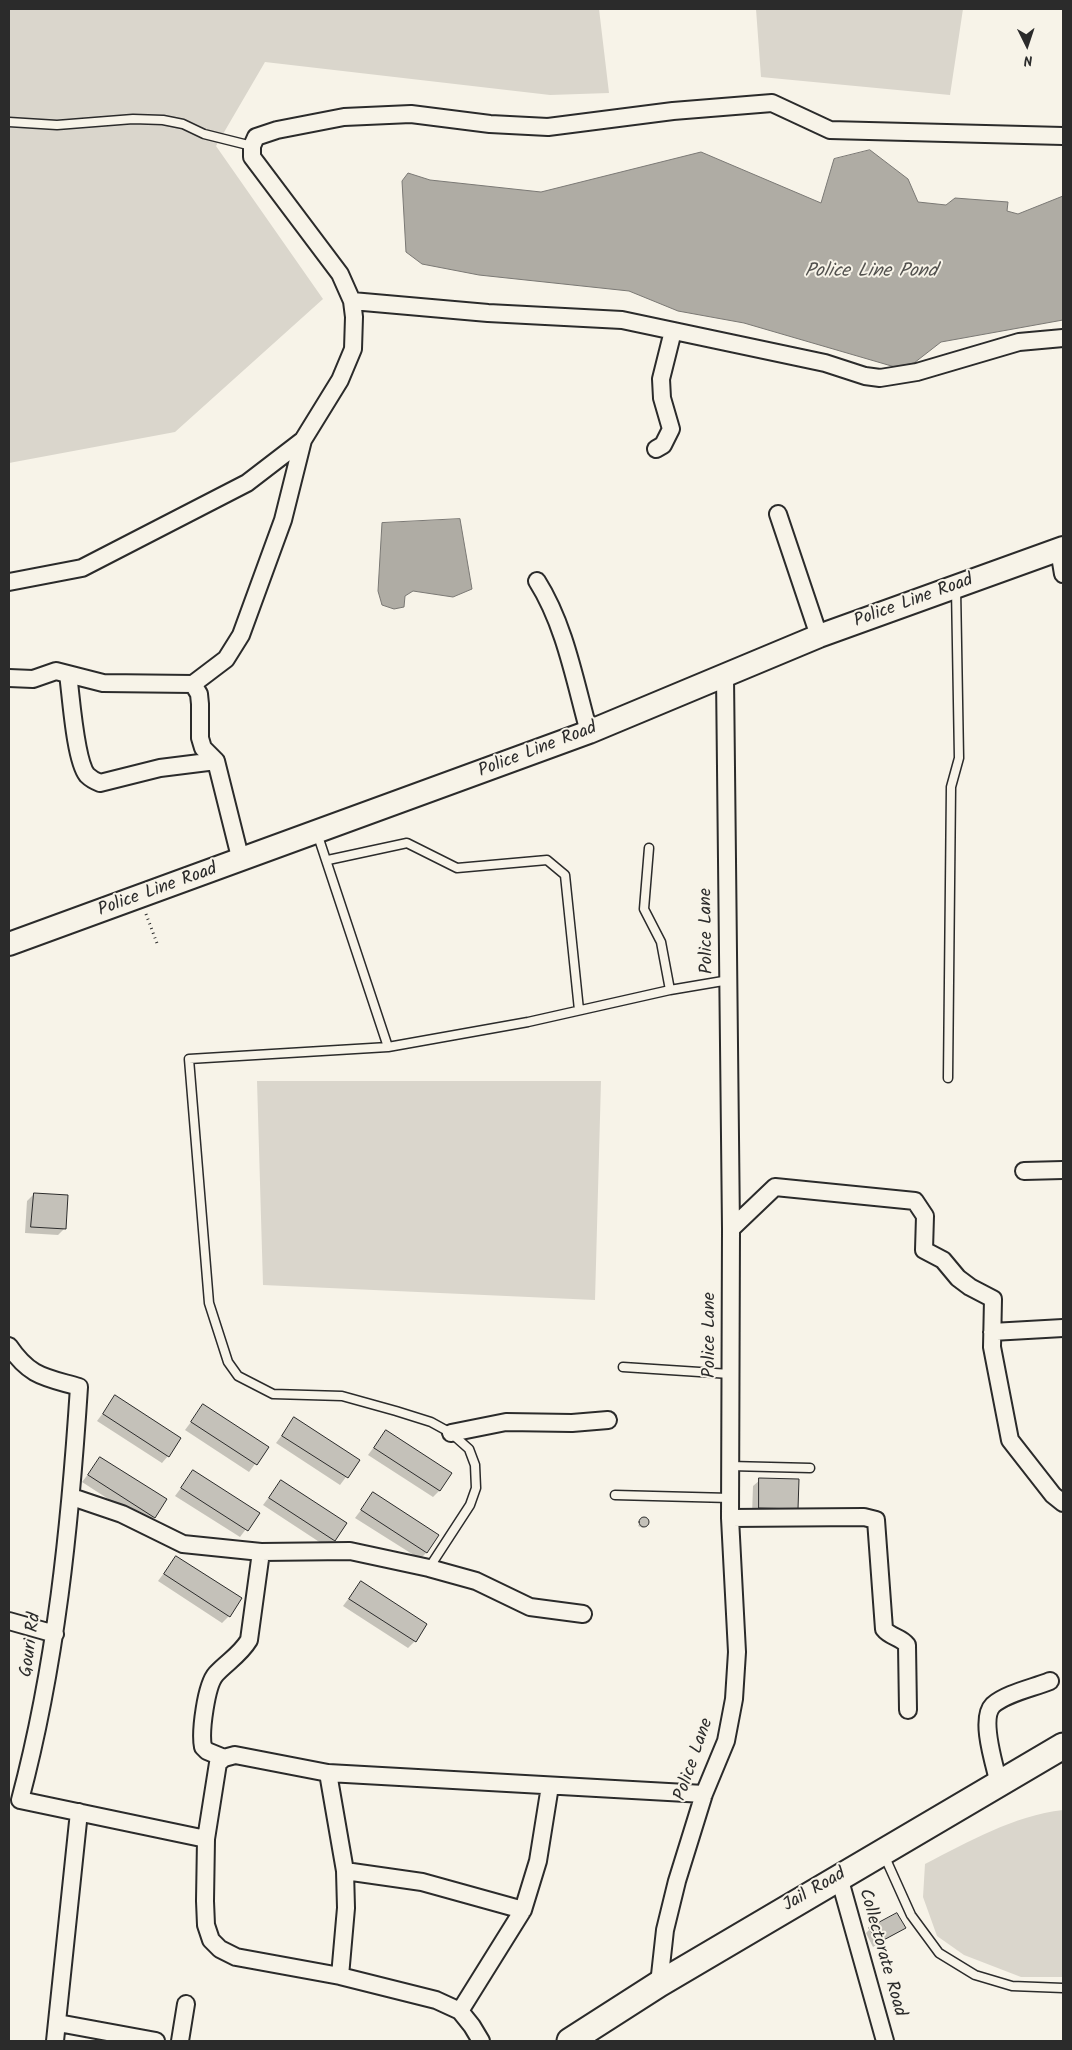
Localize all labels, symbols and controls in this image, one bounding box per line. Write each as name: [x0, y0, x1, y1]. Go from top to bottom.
north arrow: [1002, 20, 1052, 70]
text: N: [1023, 49, 1033, 71]
water label: Police Line Pond: [805, 262, 937, 284]
street label: Police Line Road: [852, 570, 976, 634]
street label: Police Line Road: [476, 719, 600, 783]
street label: Police Line Road: [96, 859, 220, 923]
street label: Police Lane: [696, 888, 720, 974]
street label: Police Lane: [700, 1292, 722, 1378]
street label: Gouri Rd: [17, 1611, 47, 1679]
street label: Police Lane: [671, 1716, 719, 1804]
street label: Jail Road: [780, 1864, 850, 1918]
street label: Collectorate Road: [852, 1887, 910, 2019]

